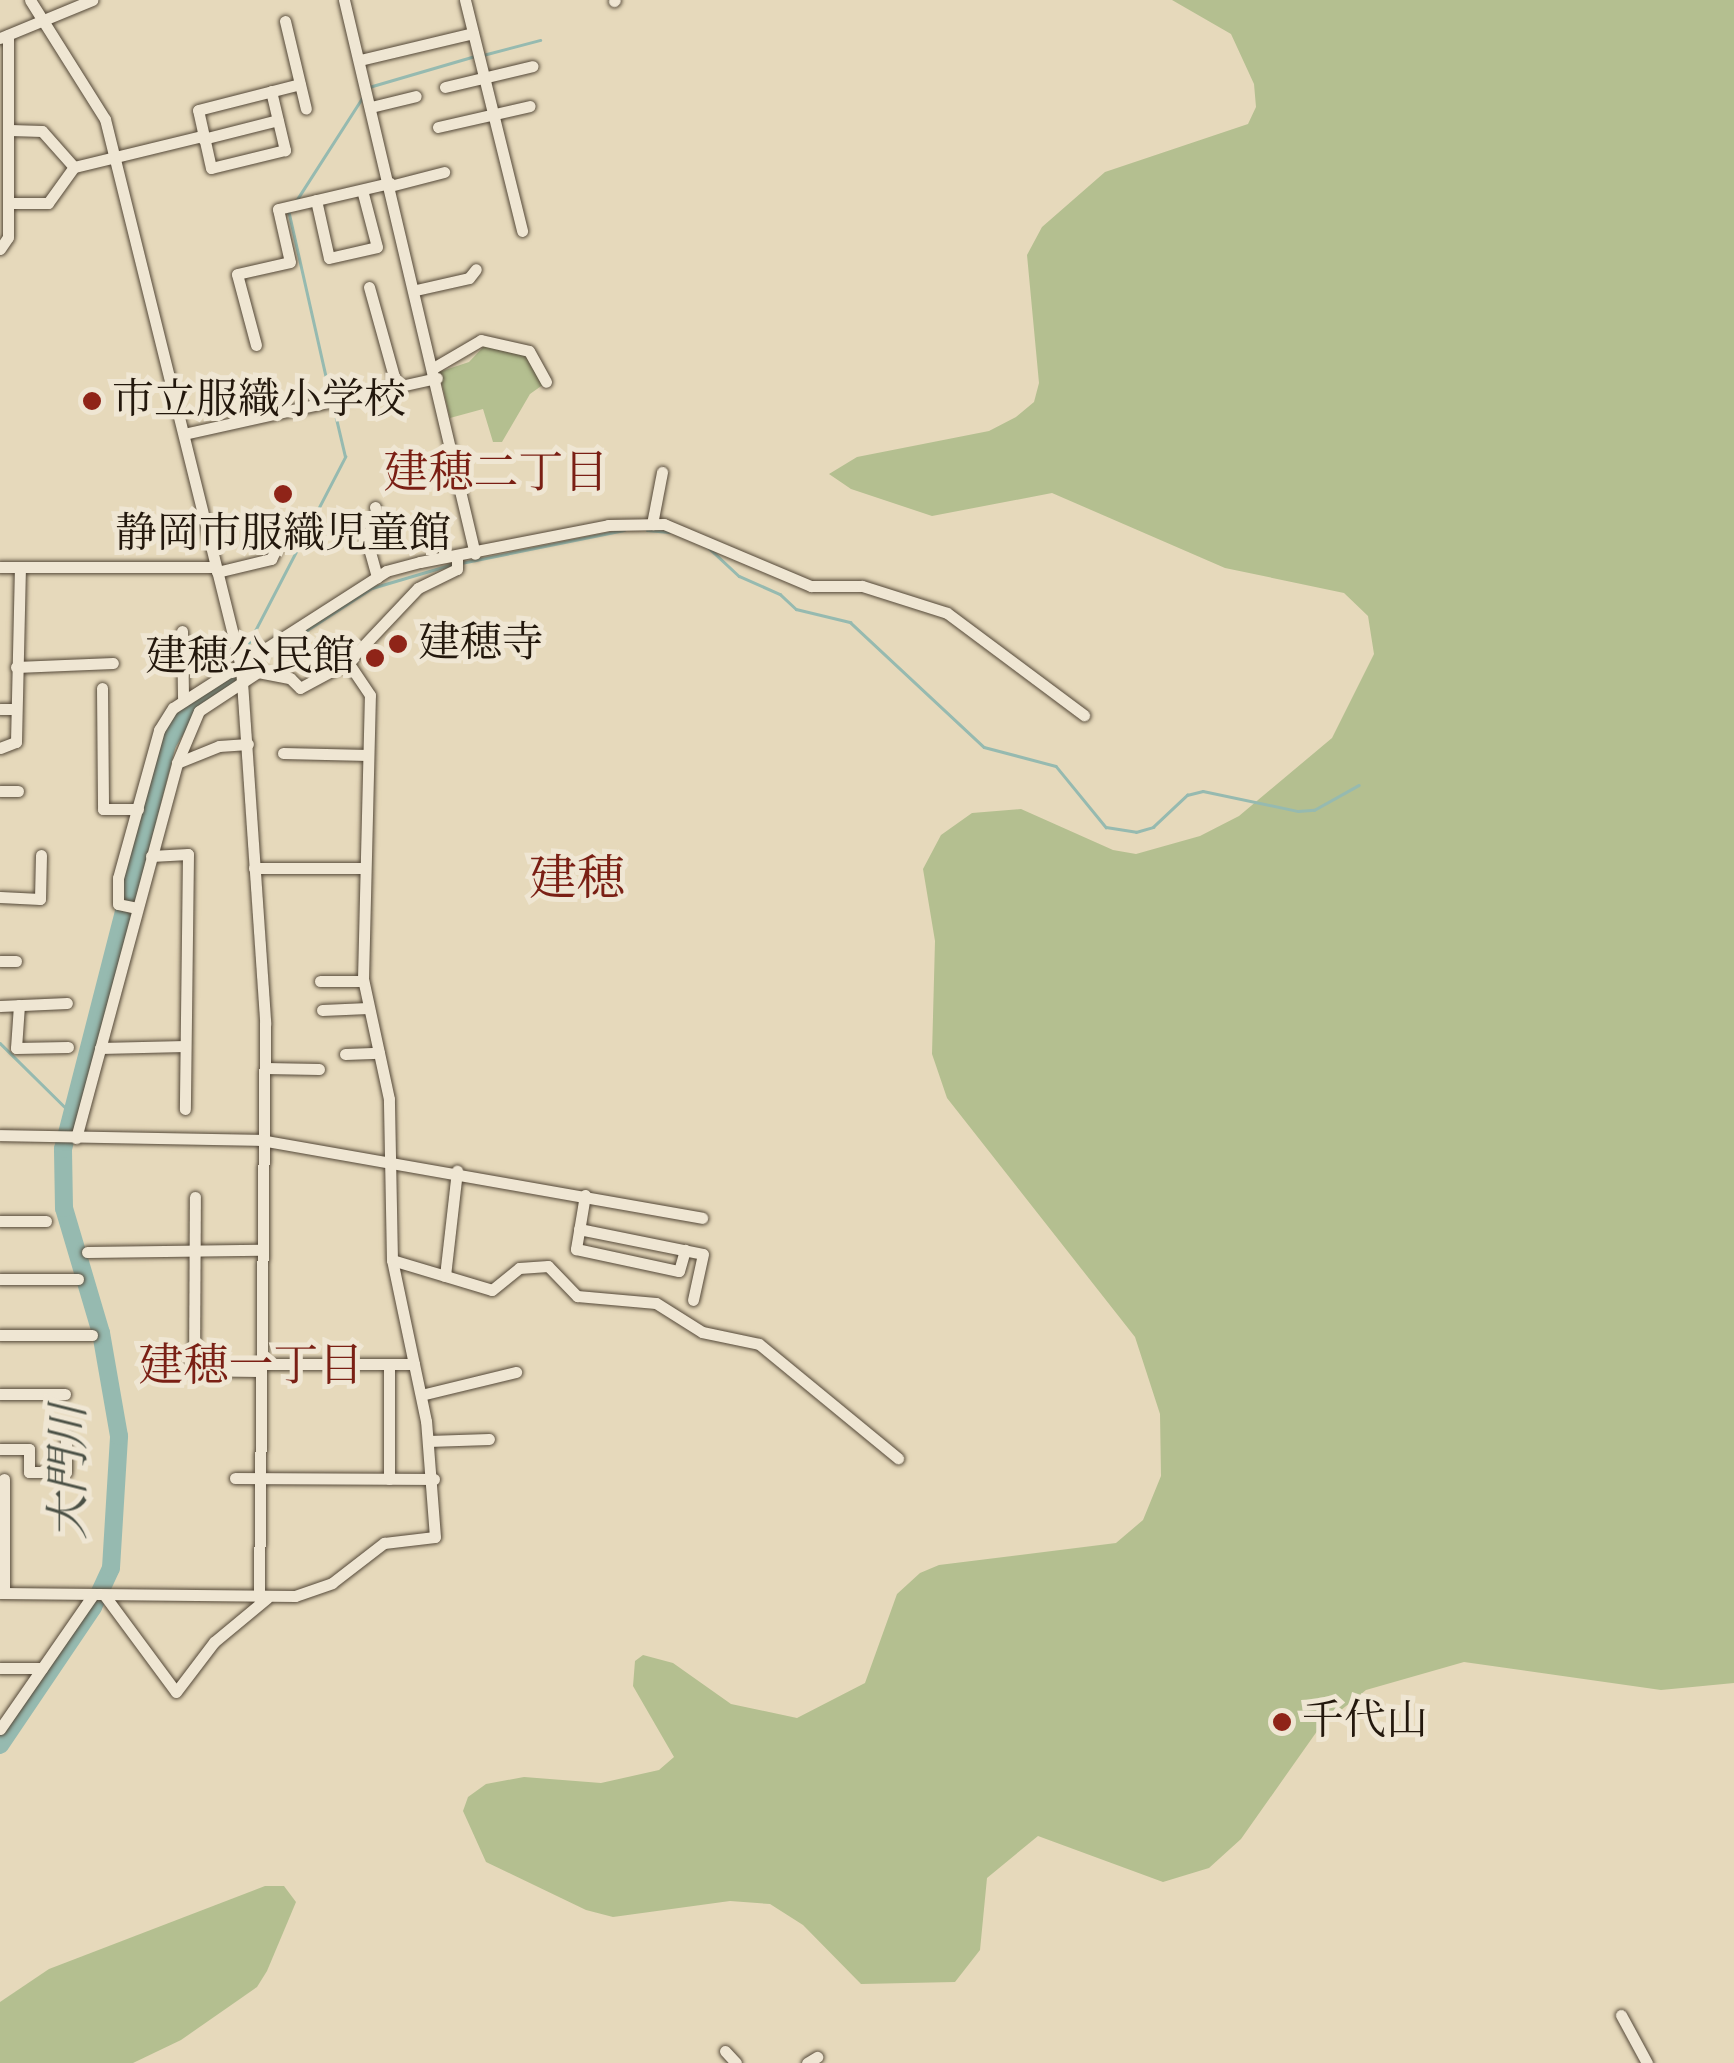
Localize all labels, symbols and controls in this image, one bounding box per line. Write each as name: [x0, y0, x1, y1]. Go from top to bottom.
place label: 市立服織小学校: [112, 376, 406, 426]
marker: 市立服織小学校: [81, 390, 103, 412]
district label: 建穂二丁目: [384, 448, 608, 502]
marker: 静岡市服織児童館: [272, 483, 294, 505]
place label: 静岡市服織児童館: [115, 510, 451, 560]
place label: 建穂寺: [418, 619, 544, 669]
place label: 建穂公民館: [145, 633, 355, 683]
marker: 建穂寺: [387, 633, 409, 655]
marker: 建穂公民館: [364, 647, 386, 669]
district label: 建穂: [529, 852, 625, 910]
district label: 建穂一丁目: [139, 1341, 363, 1395]
water label: 大門川: [44, 1405, 98, 1539]
place label: 千代山: [1302, 1697, 1428, 1747]
marker: 千代山: [1271, 1711, 1293, 1733]

